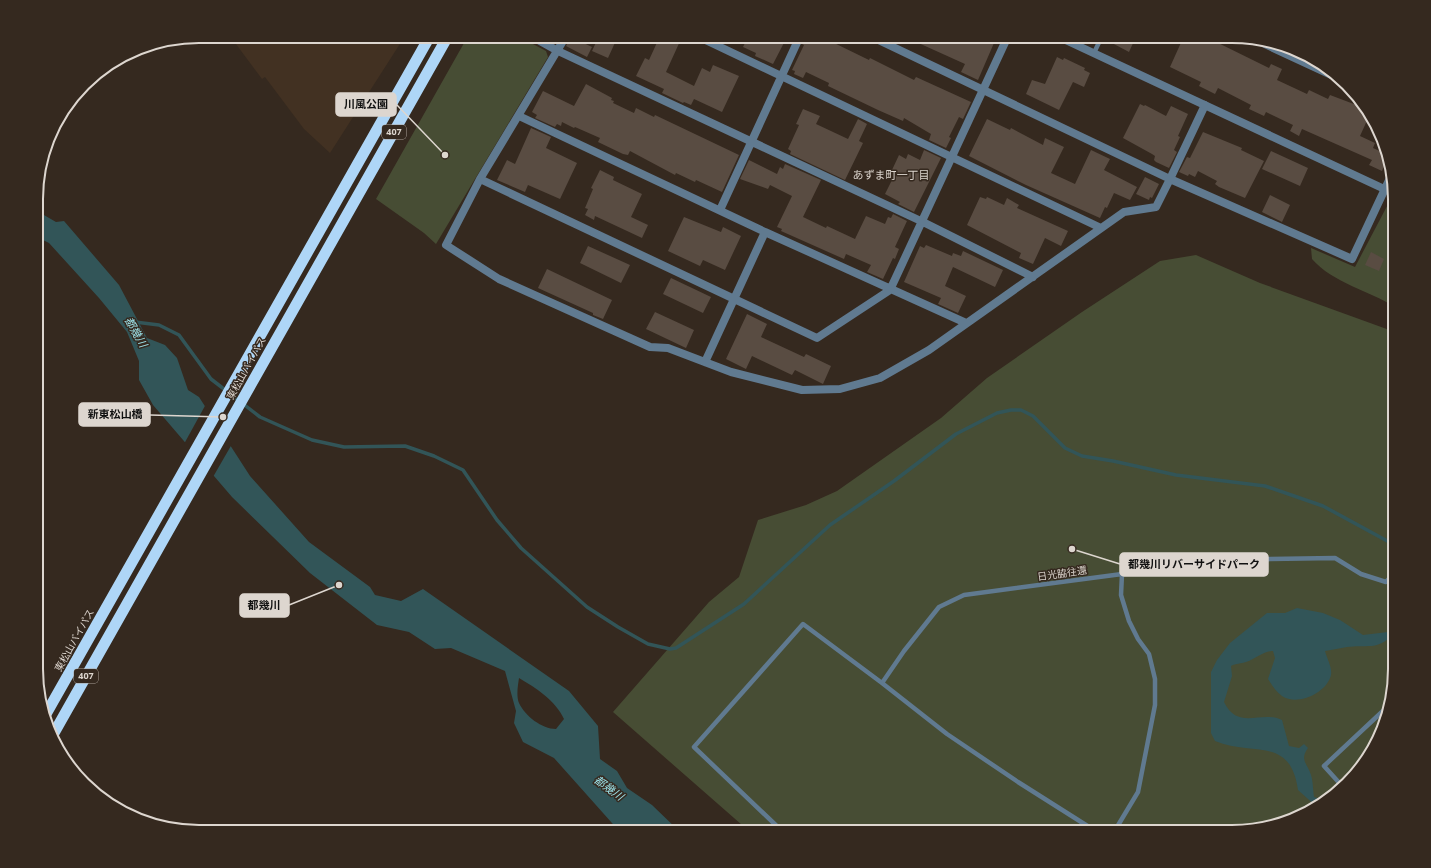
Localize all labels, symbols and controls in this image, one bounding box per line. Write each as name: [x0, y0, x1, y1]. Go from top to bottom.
callout: 川風公園: [336, 93, 396, 116]
text: 川風公園: [344, 96, 388, 111]
road number: 407: [382, 125, 406, 139]
district label: あずま町一丁目: [853, 167, 930, 182]
water label: 都幾川: [122, 314, 152, 351]
street label: 東松山バイパス: [223, 334, 269, 402]
callout: 新東松山橋: [79, 403, 150, 426]
text: 新東松山橋: [88, 406, 143, 421]
callout: 都幾川リバーサイドパーク: [1120, 553, 1268, 576]
text: 都幾川リバーサイドパーク: [1128, 556, 1260, 571]
street label: 日光脇往還: [1036, 563, 1088, 583]
callout: 都幾川: [240, 594, 289, 617]
text: 都幾川: [248, 597, 281, 612]
street label: 東松山バイパス: [51, 606, 97, 674]
road number: 407: [74, 669, 98, 683]
water label: 都幾川: [592, 772, 628, 804]

